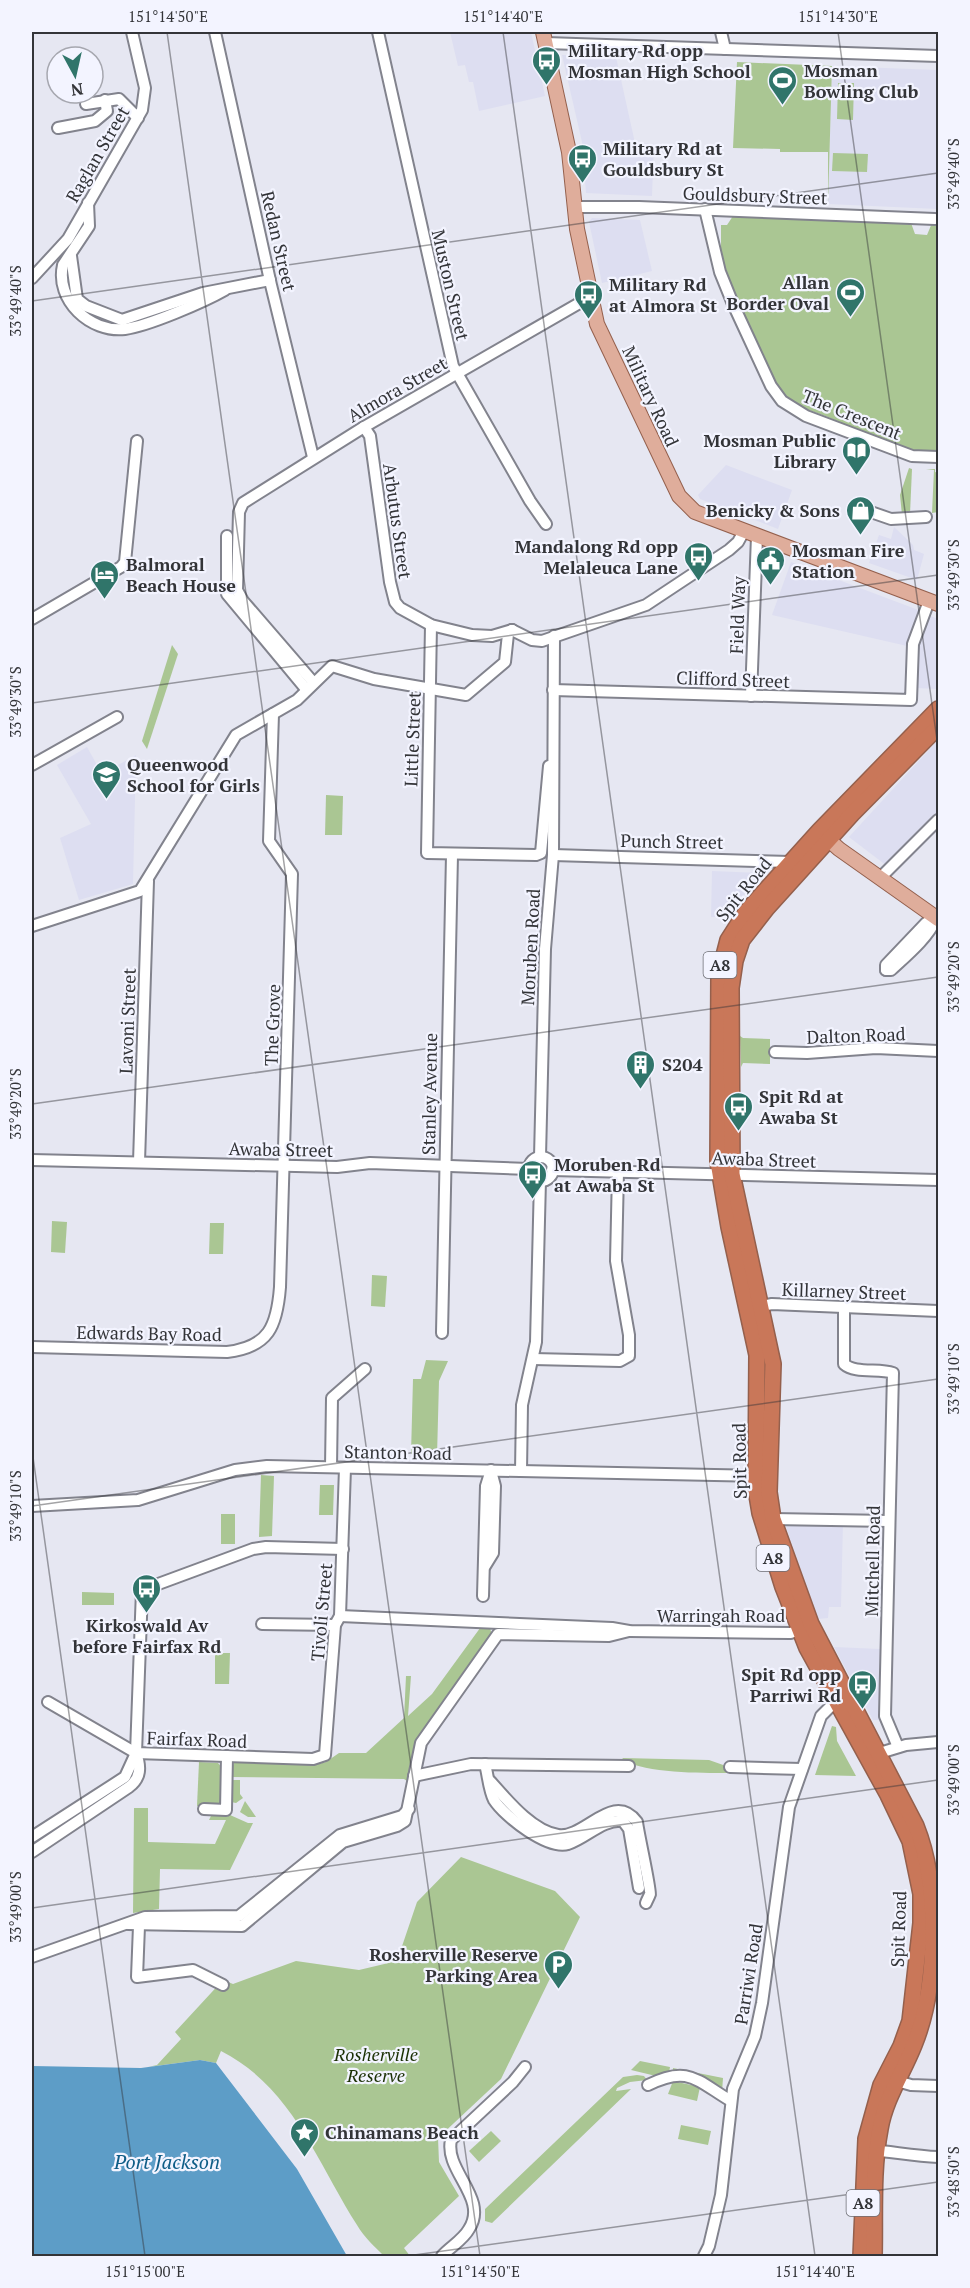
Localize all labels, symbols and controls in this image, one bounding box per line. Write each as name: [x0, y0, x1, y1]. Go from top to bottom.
text: 151°14'50"E: [128, 6, 208, 26]
text: 151°14'40"E: [463, 6, 543, 26]
text: 151°14'30"E: [798, 6, 878, 26]
place label: Military Rd opp Mosman High School: [568, 38, 751, 83]
bus stop icon: Military Rd opp Mosman High School: [531, 44, 563, 86]
north arrow: [45, 45, 105, 105]
place label: Mosman Bowling Club: [804, 58, 919, 103]
sports icon: Mosman Bowling Club: [767, 64, 799, 106]
text: N: [70, 78, 85, 102]
street label: Raglan Street: [60, 101, 134, 207]
place label: Military Rd at Gouldsbury St: [603, 136, 724, 181]
text: 33°49'40"S: [943, 138, 963, 210]
bus stop icon: Military Rd at Gouldsbury St: [566, 142, 598, 184]
street label: Gouldsbury Street: [682, 180, 828, 210]
street label: Redan Street: [256, 188, 302, 294]
street label: Muston Street: [427, 227, 476, 343]
text: 33°49'40"S: [5, 265, 25, 337]
place label: Allan Border Oval: [727, 270, 829, 315]
place label: Military Rd at Almora St: [609, 272, 717, 317]
sports icon: Allan Border Oval: [834, 276, 866, 318]
bus stop icon: Military Rd at Almora St: [572, 278, 604, 320]
street label: Military Road: [617, 342, 685, 450]
street label: Almora Street: [343, 351, 452, 427]
street label: The Crescent: [799, 383, 905, 445]
place label: Mosman Public Library: [703, 428, 836, 473]
library icon: Mosman Public Library: [841, 434, 873, 476]
street label: Arbutus Street: [378, 462, 418, 581]
shop icon: Benicky & Sons: [845, 494, 877, 536]
place label: Benicky & Sons: [706, 498, 840, 522]
place label: Mandalong Rd opp Melaleuca Lane: [515, 534, 678, 579]
place label: Mosman Fire Station: [792, 538, 905, 583]
text: 33°49'30"S: [943, 539, 963, 611]
bus stop icon: Mandalong Rd opp Melaleuca Lane: [683, 540, 715, 582]
public building icon: Mosman Fire Station: [755, 544, 787, 586]
place label: Balmoral Beach House: [126, 552, 236, 597]
hotel icon: Balmoral Beach House: [89, 558, 121, 600]
street label: Field Way: [724, 575, 750, 654]
street label: Clifford Street: [676, 665, 791, 693]
text: 33°49'30"S: [5, 666, 25, 738]
street label: Little Street: [398, 691, 426, 787]
place label: Queenwood School for Girls: [127, 752, 260, 797]
school or university icon: Queenwood School for Girls: [90, 758, 122, 800]
street label: Punch Street: [620, 828, 724, 854]
street label: Spit Road: [710, 852, 776, 926]
street label: Moruben Road: [515, 888, 545, 1006]
text: 33°49'20"S: [943, 941, 963, 1013]
road number: A8: [704, 952, 736, 978]
street label: Lavoni Street: [113, 967, 141, 1075]
street label: The Grove: [259, 984, 285, 1066]
street label: Dalton Road: [806, 1021, 906, 1049]
street label: Stanley Avenue: [416, 1033, 442, 1155]
building icon: S204: [625, 1048, 657, 1090]
place label: S204: [662, 1052, 703, 1076]
text: 33°49'20"S: [5, 1068, 25, 1140]
place label: Spit Rd at Awaba St: [759, 1084, 843, 1129]
bus stop icon: Spit Rd at Awaba St: [722, 1090, 754, 1132]
street label: Awaba Street: [228, 1136, 334, 1162]
street label: Awaba Street: [711, 1145, 817, 1173]
place label: Moruben Rd at Awaba St: [554, 1152, 661, 1197]
bus stop icon: Moruben Rd at Awaba St: [517, 1158, 549, 1200]
street label: Killarney Street: [781, 1277, 907, 1305]
street label: Edwards Bay Road: [76, 1320, 222, 1346]
text: 33°49'10"S: [943, 1343, 963, 1415]
street label: Spit Road: [726, 1423, 752, 1499]
street label: Stanton Road: [344, 1439, 452, 1465]
text: 33°49'10"S: [5, 1470, 25, 1542]
street label: Mitchell Road: [859, 1505, 885, 1617]
road number: A8: [756, 1545, 790, 1571]
street label: Tivoli Street: [305, 1562, 337, 1662]
bus stop icon: Kirkoswald Av before Fairfax Rd: [131, 1572, 163, 1614]
street label: Warringah Road: [657, 1603, 785, 1627]
place label: Kirkoswald Av before Fairfax Rd: [72, 1613, 222, 1658]
place label: Spit Rd opp Parriwi Rd: [741, 1662, 841, 1707]
bus stop icon: Spit Rd opp Parriwi Rd: [846, 1668, 878, 1710]
street label: Fairfax Road: [146, 1725, 248, 1753]
text: 33°49'00"S: [943, 1744, 963, 1816]
text: 33°49'00"S: [5, 1871, 25, 1943]
street label: Spit Road: [885, 1890, 911, 1968]
street label: Parriwi Road: [728, 1922, 768, 2026]
place label: Rosherville Reserve Parking Area: [369, 1942, 538, 1987]
parking icon: Rosherville Reserve Parking Area: [543, 1948, 575, 1990]
park label: Rosherville Reserve: [333, 2042, 418, 2087]
place icon: Chinamans Beach: [288, 2116, 320, 2158]
place label: Chinamans Beach: [325, 2120, 479, 2144]
text: 33°48'50"S: [943, 2146, 963, 2218]
water label: Port Jackson: [113, 2148, 220, 2175]
road number: A8: [846, 2190, 880, 2216]
text: 151°15'00"E: [105, 2261, 185, 2281]
text: 151°14'50"E: [440, 2261, 520, 2281]
text: 151°14'40"E: [775, 2261, 855, 2281]

